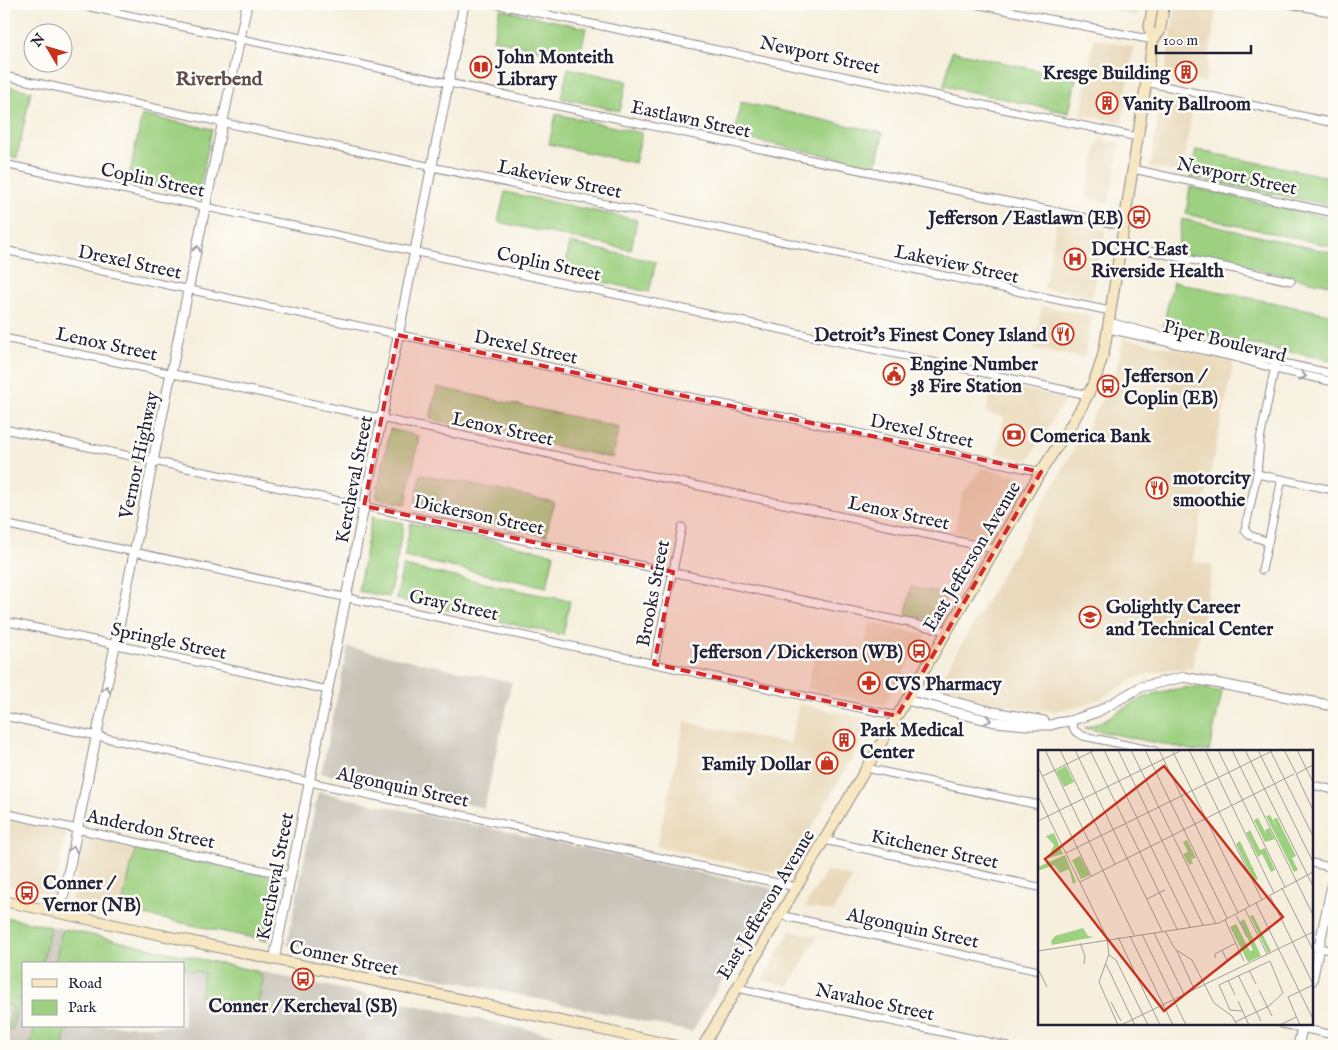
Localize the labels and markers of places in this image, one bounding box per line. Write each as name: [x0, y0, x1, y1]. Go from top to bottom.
place label: John Monteith Library: [494, 46, 614, 92]
library icon: John Monteith Library: [469, 55, 493, 79]
building icon: Kresge Building: [1174, 60, 1198, 84]
place label: Kresge Building: [1042, 62, 1171, 86]
building icon: Vanity Ballroom: [1095, 91, 1119, 115]
place label: Vanity Ballroom: [1122, 93, 1251, 117]
bus stop icon: Jefferson / Eastlawn (EB): [1127, 205, 1151, 229]
place label: Jefferson / Eastlawn (EB): [925, 207, 1123, 231]
place label: DCHC East Riverside Health: [1091, 238, 1225, 284]
hospital icon: DCHC East Riverside Health: [1063, 247, 1087, 271]
restaurant icon: Detroit's Finest Coney Island: [1051, 322, 1075, 346]
place label: Detroit's Finest Coney Island: [814, 324, 1048, 348]
place label: Engine Number 38 Fire Station: [910, 353, 1039, 399]
public building icon: Engine Number 38 Fire Station: [882, 362, 906, 386]
place label: Jefferson / Coplin (EB): [1121, 365, 1218, 411]
bus stop icon: Jefferson / Coplin (EB): [1096, 374, 1120, 398]
bank icon: Comerica Bank: [1002, 423, 1026, 447]
place label: Comerica Bank: [1030, 425, 1152, 449]
place label: motorcity smoothie: [1173, 467, 1251, 513]
restaurant icon: motorcity smoothie: [1145, 476, 1169, 500]
place label: Golightly Career and Technical Center: [1106, 596, 1274, 642]
school or university icon: Golightly Career and Technical Center: [1078, 605, 1102, 629]
bus stop icon: Jefferson / Dickerson (WB): [907, 639, 931, 663]
place label: Jefferson / Dickerson (WB): [689, 641, 903, 665]
pharmacy icon: CVS Pharmacy: [857, 671, 881, 695]
place label: CVS Pharmacy: [885, 673, 1002, 697]
place label: Park Medical Center: [860, 719, 964, 765]
building icon: Park Medical Center: [832, 728, 856, 752]
shop icon: Family Dollar: [815, 751, 839, 775]
place label: Family Dollar: [702, 753, 812, 777]
place label: Conner / Vernor (NB): [42, 872, 141, 918]
bus stop icon: Conner / Vernor (NB): [15, 881, 39, 905]
bus stop icon: Conner / Kercheval (SB): [291, 967, 315, 991]
place label: Conner / Kercheval (SB): [209, 995, 398, 1019]

